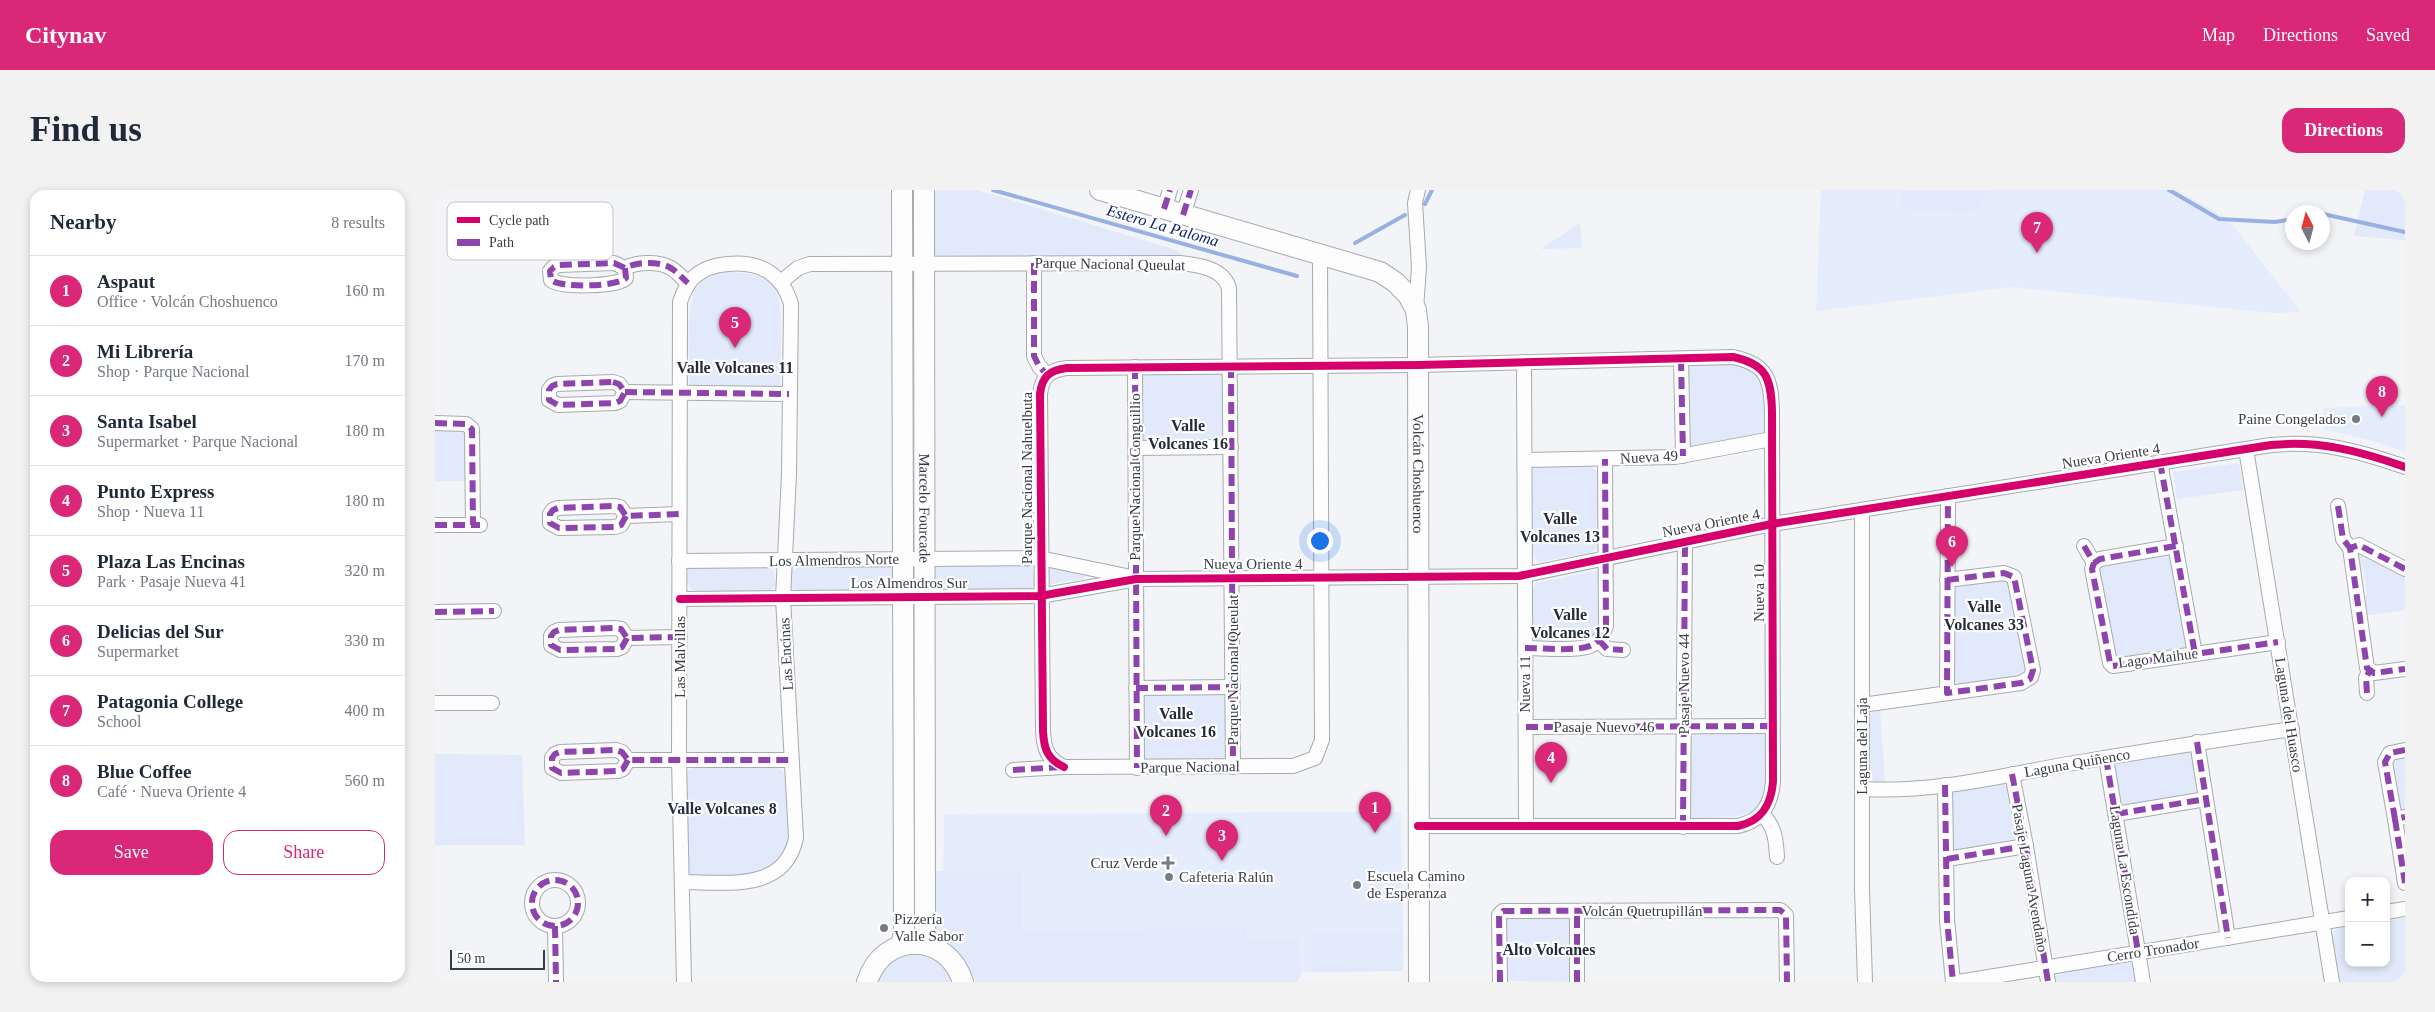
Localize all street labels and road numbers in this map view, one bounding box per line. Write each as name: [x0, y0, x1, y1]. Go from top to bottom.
street label: Parque Nacional Queulat: [1034, 255, 1186, 273]
street label: Parque Nacional Nahuelbuta: [1019, 391, 1035, 564]
street label: Parque Nacional Conguillio: [1127, 393, 1143, 561]
street label: Volcán Choshuenco: [1410, 414, 1426, 533]
street label: Nueva Oriente 4: [2061, 440, 2162, 472]
street label: Nueva 49: [1620, 447, 1678, 467]
street label: Marcelo Fourcade: [916, 453, 933, 563]
street label: Nueva Oriente 4: [1661, 506, 1762, 540]
street label: Los Almendros Norte: [769, 551, 899, 569]
street label: Nueva Oriente 4: [1203, 556, 1303, 572]
street label: Nueva 10: [1751, 564, 1767, 622]
street label: Los Almendros Sur: [851, 575, 967, 591]
street label: Parque Nacional Queulat: [1225, 594, 1241, 745]
street label: Las Malvillas: [672, 616, 688, 698]
street label: Las Encinas: [776, 617, 796, 691]
street label: Pasaje Nuevo 44: [1676, 633, 1692, 734]
street label: Lago Maihue: [2117, 645, 2199, 671]
street label: Nueva 11: [1517, 655, 1533, 713]
street label: Laguna del Huasco: [2272, 657, 2306, 773]
street label: Laguna del Laja: [1854, 697, 1870, 795]
street label: Pasaje Nuevo 46: [1554, 719, 1655, 735]
street label: Laguna Quiñenco: [2023, 746, 2131, 780]
street label: Parque Nacional: [1140, 758, 1240, 776]
street label: Pasaje Laguna Avendaño: [2009, 802, 2051, 954]
street label: Laguna La Escondida: [2107, 804, 2143, 936]
street label: Volcán Quetrupillán: [1582, 903, 1703, 919]
street label: Cerro Tronador: [2106, 935, 2200, 965]

